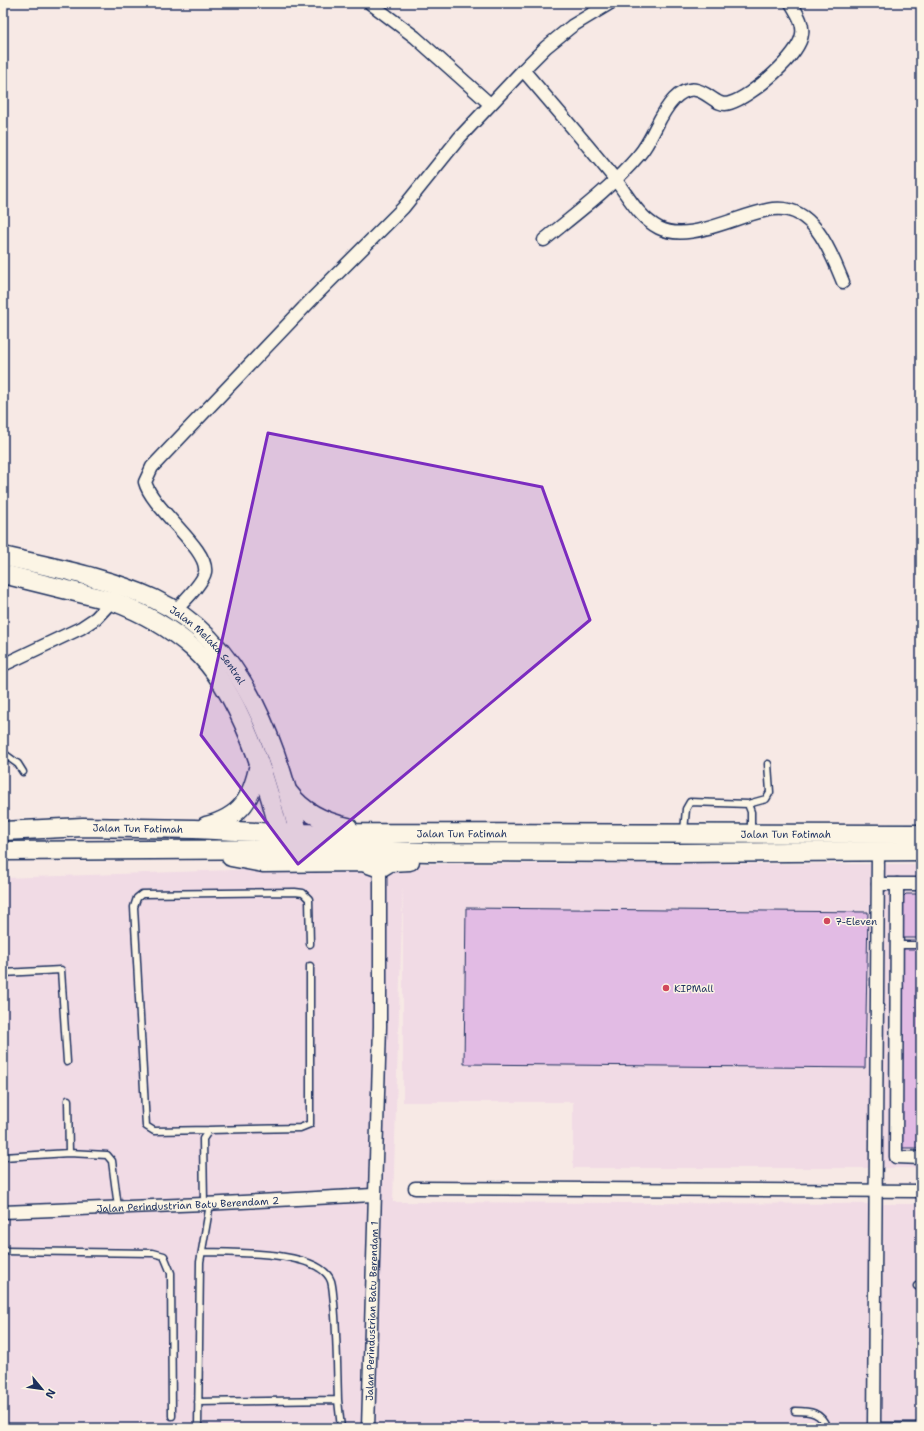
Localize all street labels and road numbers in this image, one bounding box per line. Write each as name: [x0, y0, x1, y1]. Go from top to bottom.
street label: Jalan Melaka Sentral: [168, 603, 248, 686]
street label: Jalan Tun Fatimah: [93, 821, 183, 835]
street label: Jalan Tun Fatimah: [417, 827, 507, 840]
street label: Jalan Tun Fatimah: [741, 827, 831, 840]
street label: Jalan Perindustrian Batu Berendam 2: [96, 1194, 279, 1215]
street label: Jalan Perindustrian Batu Berendam 1: [362, 1221, 381, 1401]

